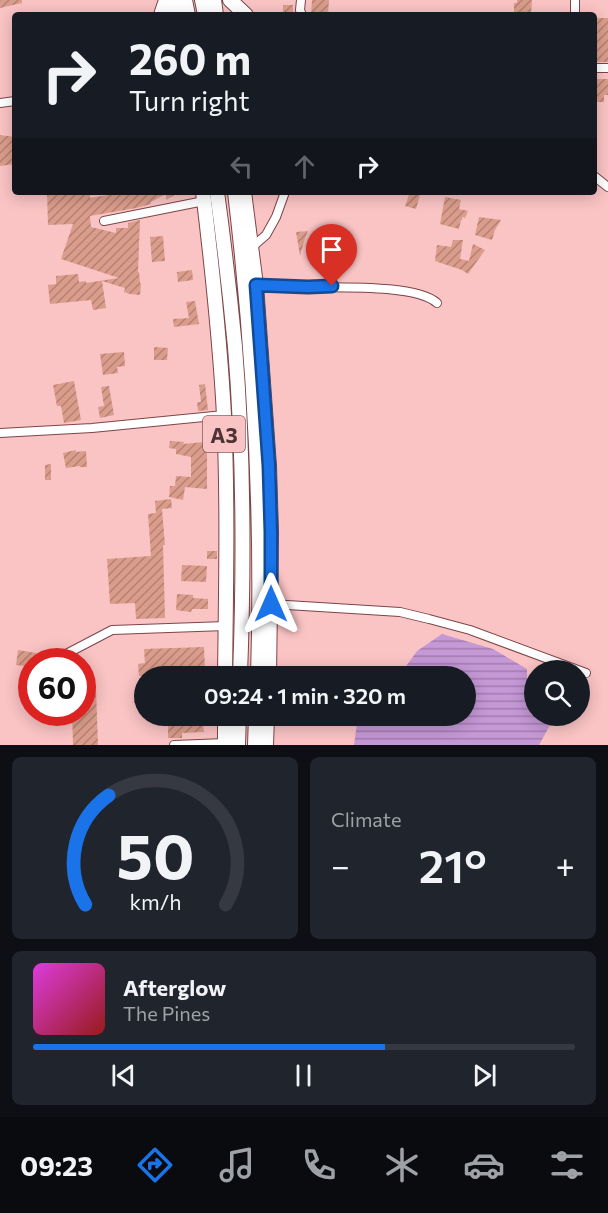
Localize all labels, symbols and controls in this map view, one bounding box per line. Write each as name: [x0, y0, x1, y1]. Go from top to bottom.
text: 260 m: [129, 32, 251, 84]
icon: right: [30, 36, 108, 114]
text: Turn right: [129, 84, 249, 117]
icon: left: [225, 150, 258, 183]
icon: ahead: [288, 150, 321, 183]
icon: right: [351, 150, 384, 183]
pin: [306, 224, 357, 286]
icon: arrive: [315, 233, 348, 266]
road number: A3: [203, 416, 245, 452]
position arrow: [239, 572, 303, 636]
speed limit sign: 60: [18, 648, 96, 726]
map controls: [524, 660, 590, 726]
button: search: [524, 660, 590, 726]
text: 09:24 · 1 min · 320 m: [204, 682, 406, 709]
text: Climate: [331, 807, 401, 831]
text: 50: [116, 816, 194, 892]
text: 21°: [419, 837, 487, 892]
text: −: [331, 844, 350, 885]
text: +: [556, 844, 575, 885]
text: km/h: [129, 888, 181, 914]
text: Afterglow: [123, 974, 226, 1001]
text: The Pines: [123, 1001, 210, 1025]
icon: previous: [107, 1059, 140, 1092]
icon: pause: [287, 1059, 320, 1092]
icon: next: [468, 1059, 501, 1092]
icon: directions: [134, 1144, 176, 1186]
icon: music: [216, 1144, 258, 1186]
icon: phone: [298, 1144, 340, 1186]
icon: climate: [381, 1144, 423, 1186]
icon: car: [463, 1144, 505, 1186]
icon: filters: [546, 1144, 588, 1186]
text: 09:23: [20, 1149, 93, 1182]

